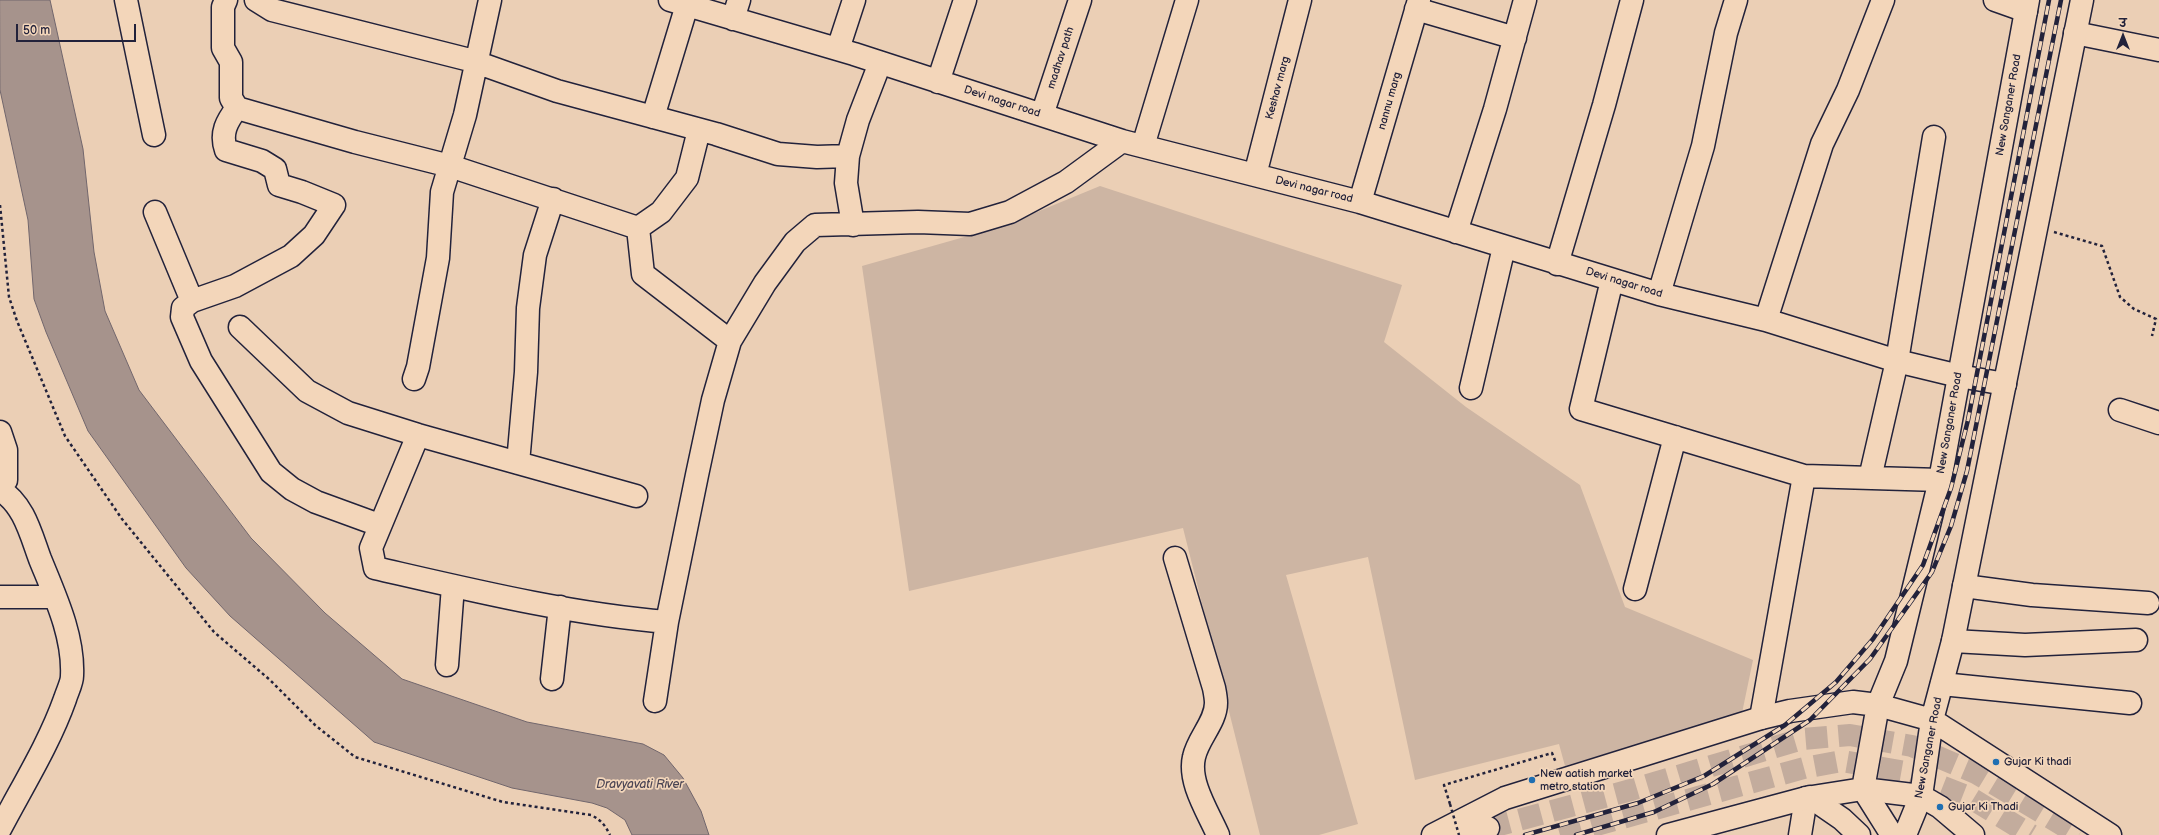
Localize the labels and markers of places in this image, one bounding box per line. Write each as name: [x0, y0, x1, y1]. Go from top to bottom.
place label: Gujar Ki thadi: [2004, 755, 2071, 769]
marker: Gujar Ki thadi: [1991, 757, 2001, 767]
place label: New aatish market metro station: [1540, 767, 1632, 793]
marker: New aatish market metro station: [1527, 775, 1537, 785]
place label: Gujar Ki Thadi: [1948, 800, 2018, 814]
marker: Gujar Ki Thadi: [1935, 802, 1945, 812]

